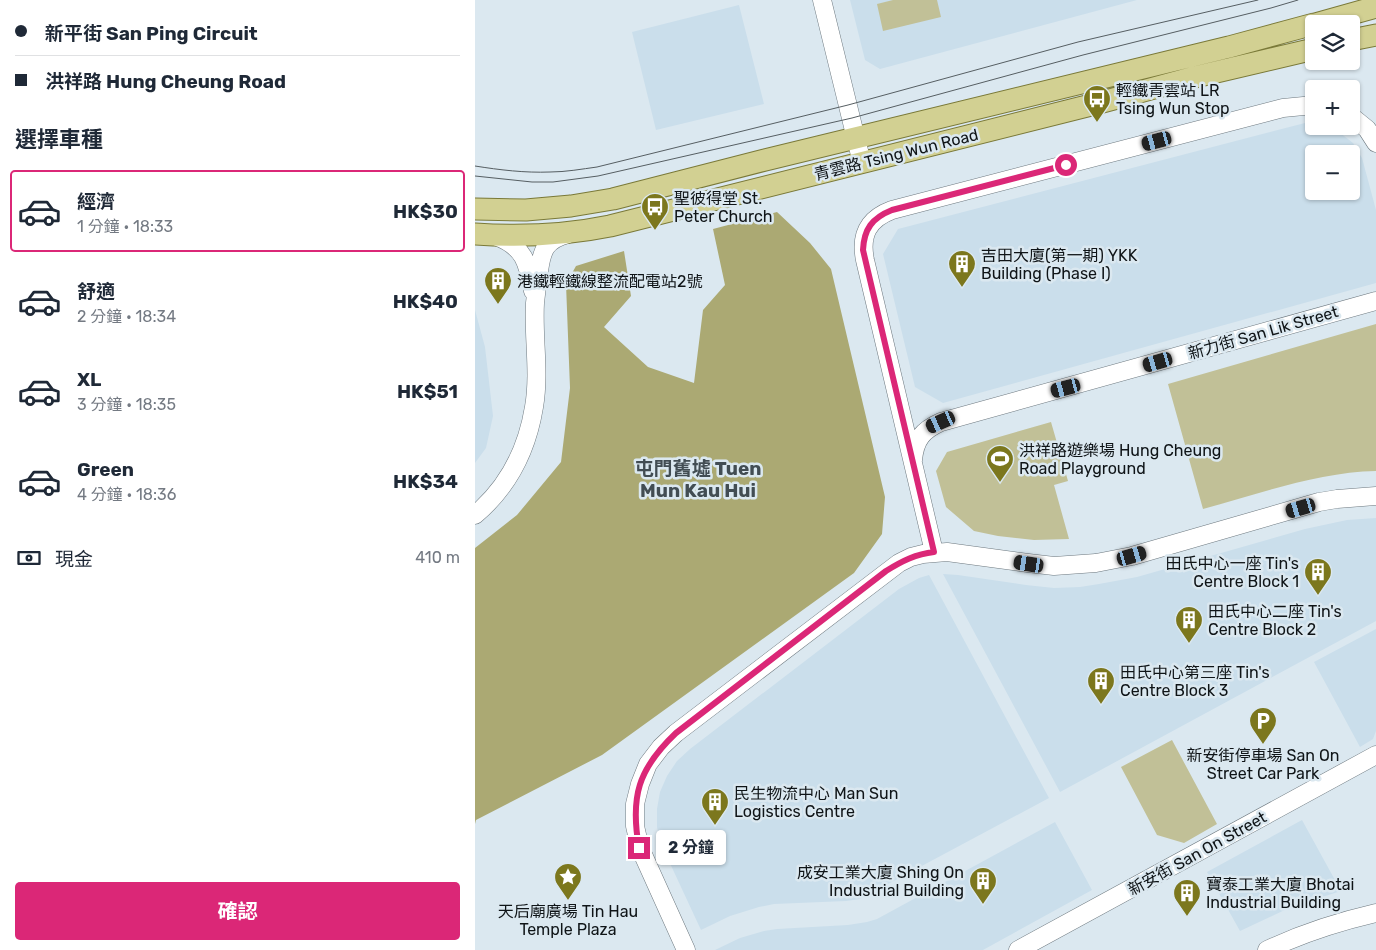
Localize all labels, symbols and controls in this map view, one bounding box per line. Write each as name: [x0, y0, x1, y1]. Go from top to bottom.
map controls: [1305, 15, 1360, 200]
button: layers: [1305, 15, 1360, 70]
text: 新平街 San Ping Circuit: [45, 22, 258, 45]
text: 洪祥路 Hung Cheung Road: [45, 70, 286, 93]
button: +: [1305, 80, 1360, 135]
place label: 輕鐵青雲站 LR Tsing Wun Stop: [1116, 81, 1230, 118]
bus stop icon: 輕鐵青雲站 LR Tsing Wun Stop: [1082, 84, 1112, 123]
street label: 青雲路 Tsing Wun Road: [812, 125, 980, 184]
text: 選擇車種: [15, 126, 103, 153]
car: [1140, 130, 1173, 152]
button: −: [1305, 145, 1360, 200]
route start: [1055, 154, 1077, 176]
icon: car: [17, 189, 62, 234]
place label: 聖彼得堂 St. Peter Church: [674, 189, 772, 226]
text: 經濟: [77, 190, 115, 213]
bus stop icon: 聖彼得堂 St. Peter Church: [640, 192, 670, 231]
text: HK$30: [393, 200, 458, 223]
text: 1 分鐘 · 18:33: [77, 217, 173, 236]
place label: 吉田大廈(第一期) YKK Building (Phase I): [981, 246, 1138, 283]
building icon: 吉田大廈(第一期) YKK Building (Phase I): [947, 249, 977, 288]
building icon: 港鐵輕鐵線整流配電站2號: [483, 266, 513, 305]
place label: 港鐵輕鐵線整流配電站2號: [517, 272, 702, 291]
icon: car: [17, 279, 62, 324]
text: 舒適: [77, 280, 115, 303]
text: HK$40: [393, 290, 458, 313]
street label: 新力街 San Lik Street: [1186, 302, 1340, 363]
text: 2 分鐘 · 18:34: [77, 307, 176, 326]
car: [1141, 351, 1174, 373]
text: XL: [77, 368, 101, 391]
icon: car: [17, 369, 62, 414]
car: [1049, 377, 1082, 399]
text: HK$51: [397, 380, 458, 403]
text: 3 分鐘 · 18:35: [77, 395, 176, 414]
car: [924, 409, 957, 435]
place label: 洪祥路遊樂場 Hung Cheung Road Playground: [1019, 441, 1221, 478]
sports icon: 洪祥路遊樂場 Hung Cheung Road Playground: [985, 444, 1015, 483]
district label: 屯門舊墟 Tuen Mun Kau Hui: [635, 457, 761, 502]
text: Green: [77, 458, 134, 481]
icon: car: [17, 459, 62, 504]
text: HK$34: [393, 470, 458, 493]
text: 4 分鐘 · 18:36: [77, 485, 176, 504]
car: [1284, 497, 1317, 519]
icon: cash: [15, 544, 43, 572]
car: [1115, 545, 1148, 567]
text: 現金: [55, 548, 93, 571]
text: 410 m: [415, 548, 460, 567]
car: [1013, 554, 1044, 574]
place label: 田氏中心一座 Tin's Centre Block 1: [1165, 554, 1299, 591]
building icon: 田氏中心一座 Tin's Centre Block 1: [1303, 557, 1333, 596]
place label: 田氏中心二座 Tin's Centre Block 2: [1208, 602, 1342, 639]
building icon: 田氏中心二座 Tin's Centre Block 2: [1174, 605, 1204, 644]
place label: 田氏中心第三座 Tin's Centre Block 3: [1120, 663, 1270, 700]
building icon: 田氏中心第三座 Tin's Centre Block 3: [1086, 666, 1116, 705]
parking icon: 新安街停車場 San On Street Car Park: [1248, 706, 1278, 745]
place label: 新安街停車場 San On Street Car Park: [1187, 746, 1339, 783]
place label: 民生物流中心 Man Sun Logistics Centre: [734, 784, 898, 821]
building icon: 民生物流中心 Man Sun Logistics Centre: [700, 787, 730, 826]
street label: 新安街 San On Street: [1125, 808, 1270, 899]
callout: 2 分鐘: [657, 830, 727, 866]
route end: [628, 837, 650, 859]
text: 2 分鐘: [668, 838, 714, 857]
place icon: 天后廟廣場 Tin Hau Temple Plaza: [553, 862, 583, 901]
place label: 成安工業大廈 Shing On Industrial Building: [797, 863, 964, 900]
building icon: 成安工業大廈 Shing On Industrial Building: [968, 866, 998, 905]
place label: 寶泰工業大廈 Bhotai Industrial Building: [1206, 875, 1354, 912]
building icon: 寶泰工業大廈 Bhotai Industrial Building: [1172, 878, 1202, 917]
button: 確認: [15, 882, 460, 940]
place label: 天后廟廣場 Tin Hau Temple Plaza: [498, 902, 638, 939]

